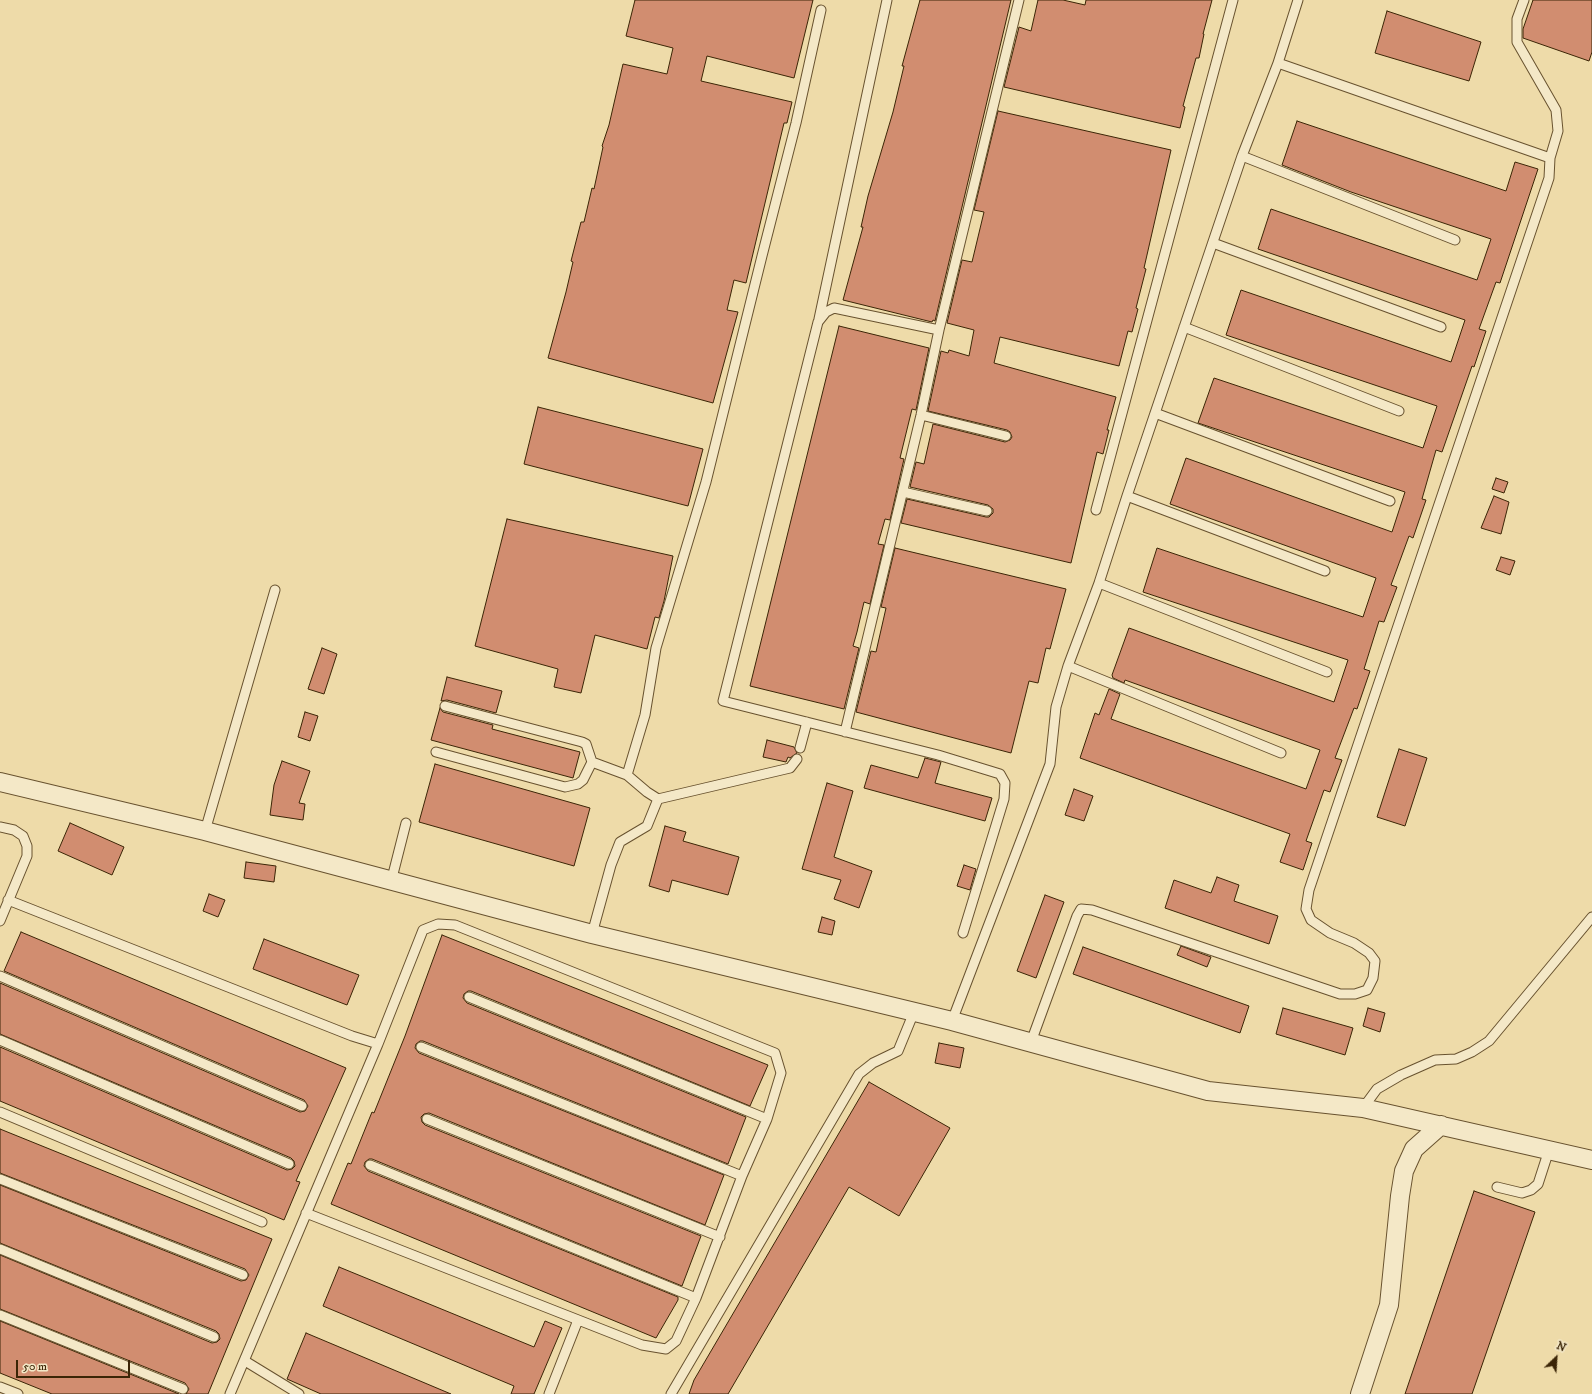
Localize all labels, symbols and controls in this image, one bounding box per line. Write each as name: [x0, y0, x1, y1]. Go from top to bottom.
north arrow: [1536, 1338, 1576, 1378]
text: N: [1554, 1339, 1568, 1355]
scale bar: [18, 1352, 132, 1378]
text: 50 m: [23, 1359, 47, 1374]

